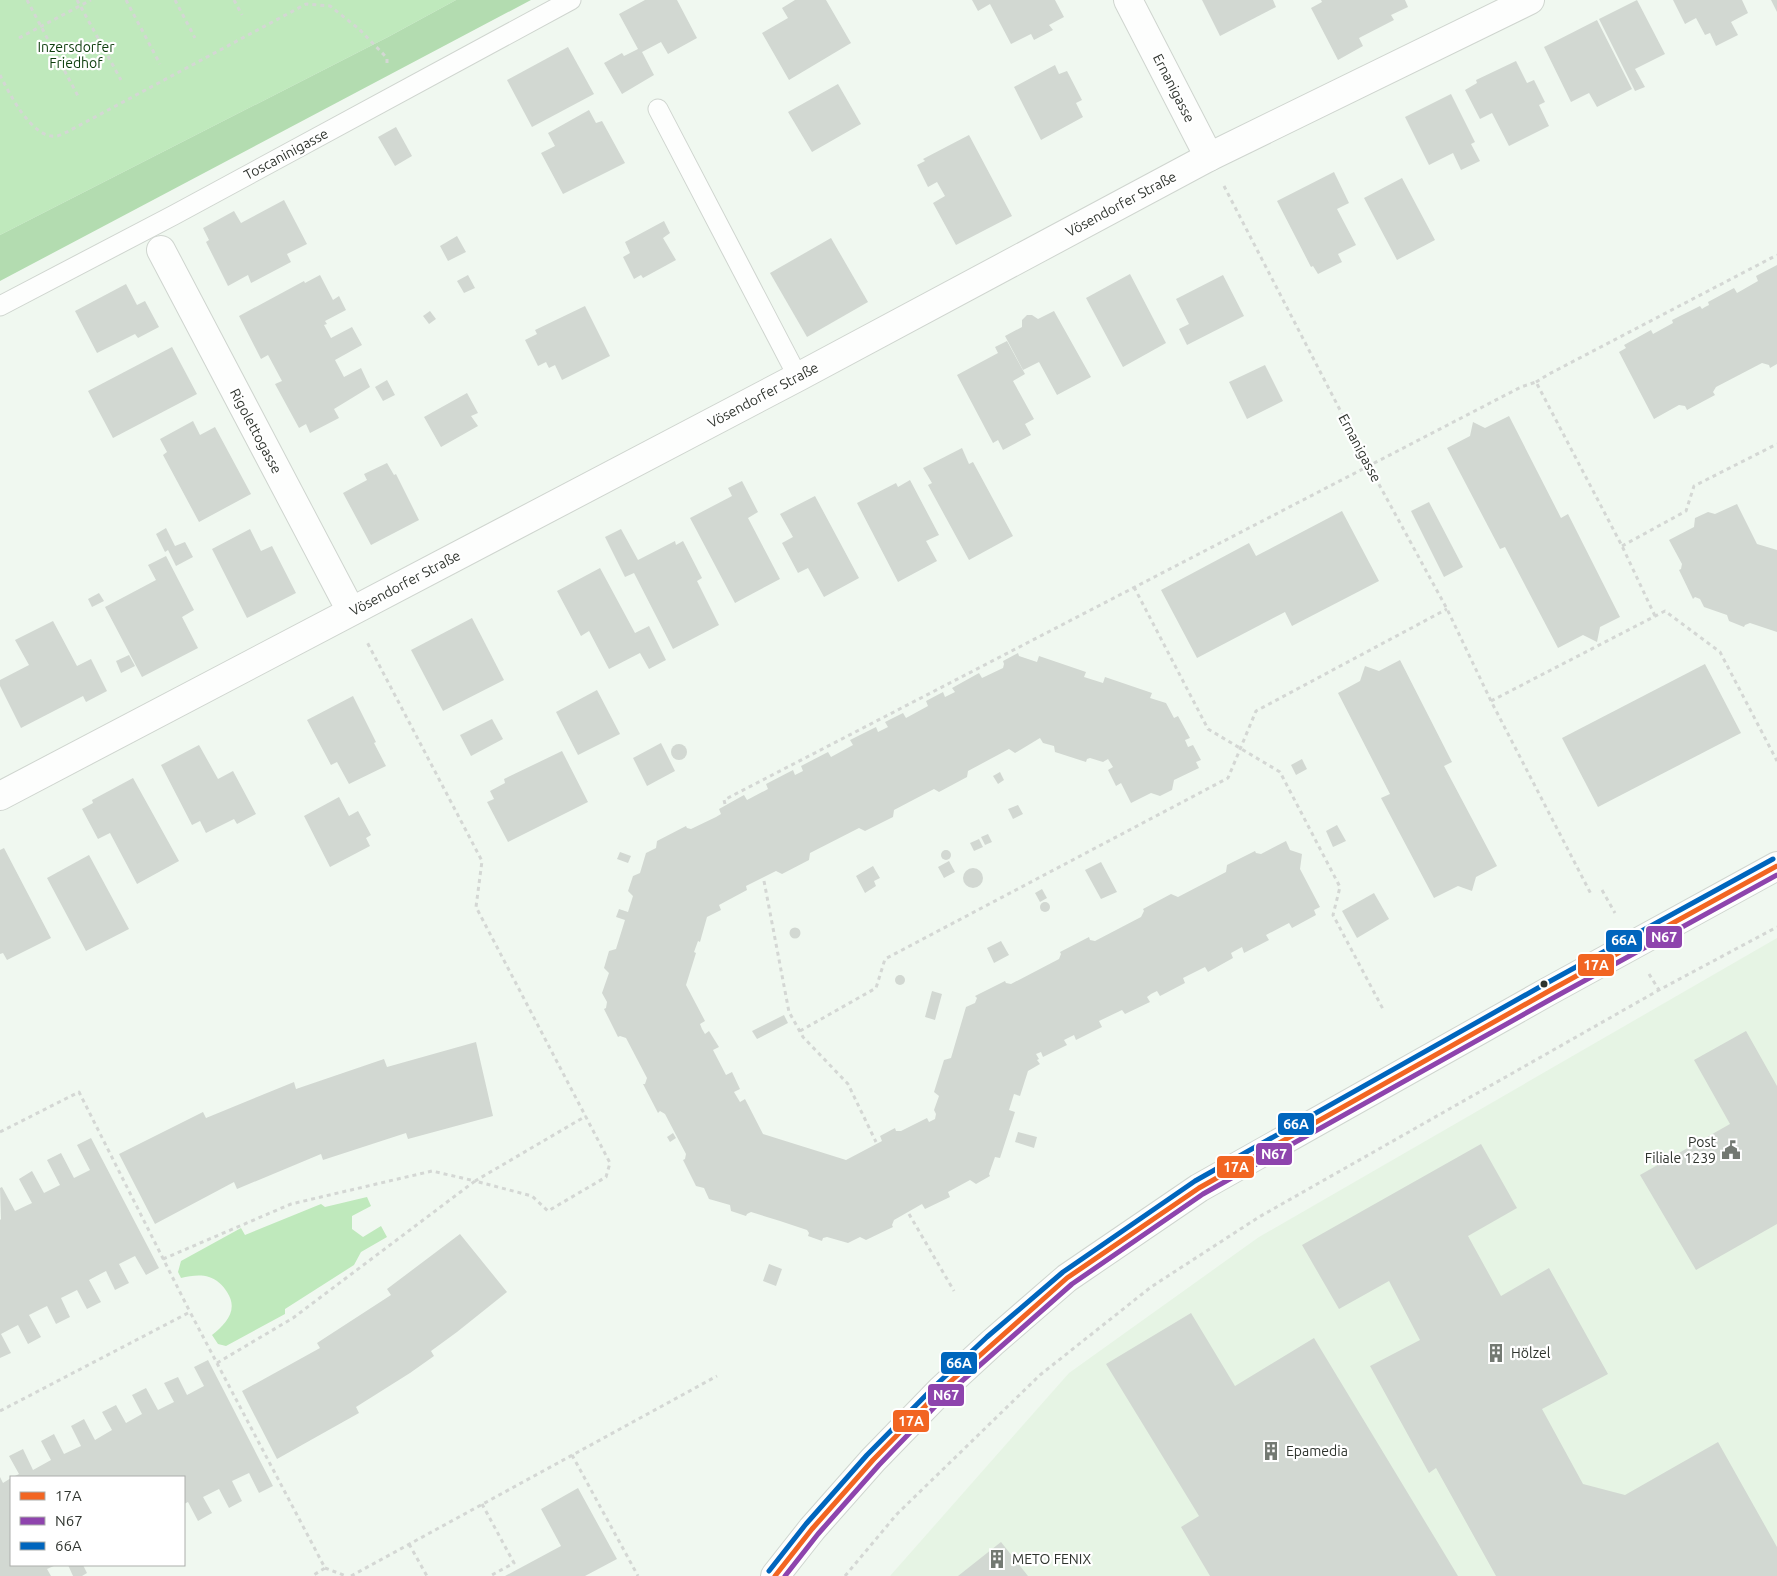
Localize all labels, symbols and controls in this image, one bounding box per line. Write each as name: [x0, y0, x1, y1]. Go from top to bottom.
park label: Inzersdorfer Friedhof: [37, 39, 115, 71]
street label: Ernanigasse: [1150, 51, 1198, 125]
street label: Toscaninigasse: [241, 125, 331, 183]
street label: Vösendorfer Straße: [1063, 168, 1179, 240]
street label: Vösendorfer Straße: [705, 359, 821, 431]
street label: Rigolettogasse: [227, 386, 285, 476]
street label: Ernanigasse: [1335, 411, 1385, 485]
street label: Vösendorfer Straße: [347, 547, 463, 619]
line badge: N67: [1645, 925, 1683, 949]
line badge: 66A: [1605, 929, 1643, 953]
text: N67: [1651, 929, 1677, 945]
text: 66A: [1611, 932, 1637, 948]
line badge: 17A: [1577, 953, 1615, 977]
text: 17A: [1583, 957, 1609, 973]
unlabelled marker: [1539, 979, 1549, 989]
line badge: 66A: [1277, 1112, 1315, 1136]
text: 66A: [1283, 1116, 1309, 1132]
place label: Post Filiale 1239: [1645, 1134, 1716, 1166]
public building icon: Post Filiale 1239: [1720, 1139, 1742, 1161]
line badge: N67: [1255, 1142, 1293, 1166]
text: N67: [1261, 1146, 1287, 1162]
line badge: 17A: [1216, 1155, 1255, 1179]
text: 17A: [1223, 1159, 1249, 1175]
building icon: Hölzel: [1485, 1342, 1507, 1364]
place label: Hölzel: [1511, 1345, 1551, 1361]
line badge: 66A: [940, 1351, 978, 1375]
text: 66A: [946, 1355, 972, 1371]
line badge: N67: [927, 1383, 965, 1407]
text: N67: [933, 1387, 959, 1403]
line badge: 17A: [892, 1409, 930, 1433]
text: 17A: [898, 1413, 924, 1429]
building icon: Epamedia: [1260, 1440, 1282, 1462]
place label: Epamedia: [1286, 1443, 1348, 1459]
legend: [10, 1476, 185, 1566]
text: 17A: [55, 1487, 82, 1504]
text: N67: [55, 1512, 83, 1529]
text: 66A: [55, 1537, 82, 1554]
building icon: METO FENIX: [986, 1548, 1008, 1570]
place label: METO FENIX: [1012, 1551, 1091, 1567]

